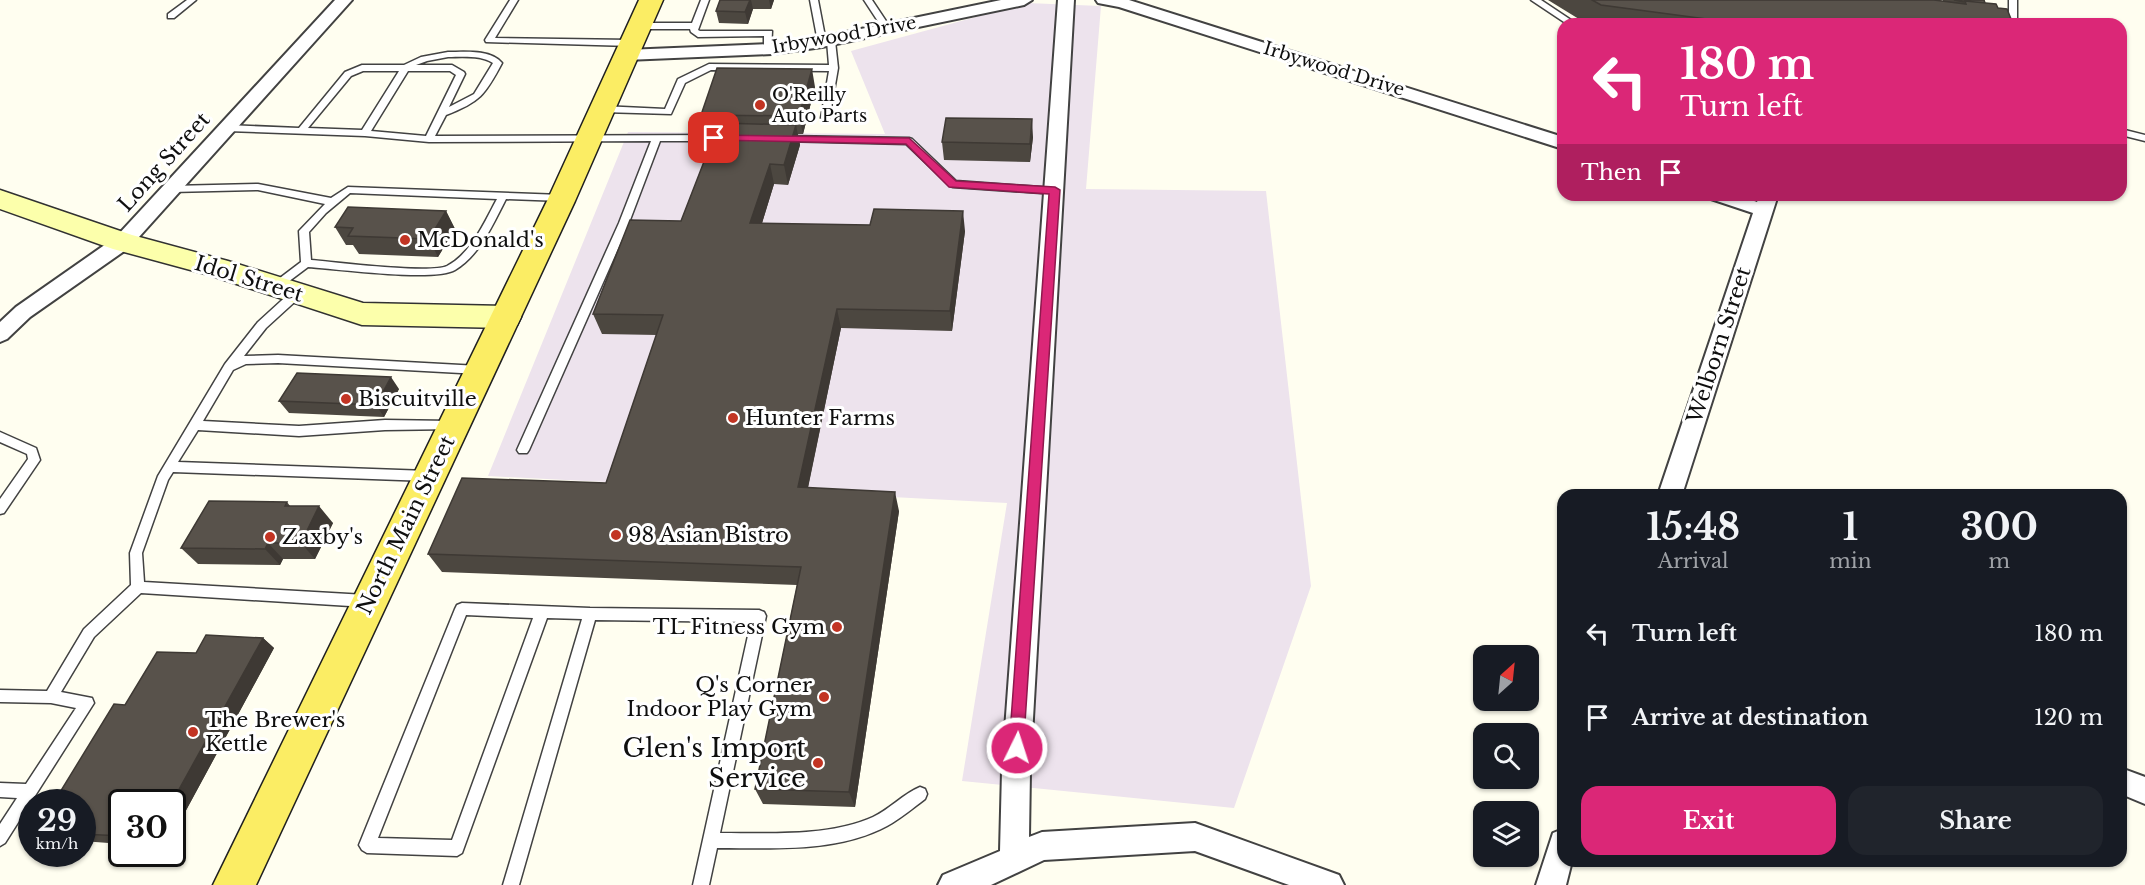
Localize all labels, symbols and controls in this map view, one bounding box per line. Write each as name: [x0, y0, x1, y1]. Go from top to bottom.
street label: Irbywood Drive: [770, 11, 918, 59]
street label: Irbywood Drive: [1261, 37, 1407, 101]
text: 180 m: [1680, 38, 1814, 90]
icon: left: [1581, 42, 1659, 120]
place label: O'Reilly Auto Parts: [771, 84, 867, 127]
text: Turn left: [1680, 90, 1803, 123]
marker: O'Reilly Auto Parts: [753, 98, 767, 112]
street label: Long Street: [113, 107, 216, 217]
pin: [688, 112, 739, 163]
icon: arrive: [697, 121, 730, 154]
icon: arrive: [1654, 156, 1687, 189]
text: Then: [1581, 159, 1642, 186]
place label: McDonald's: [417, 227, 544, 253]
marker: McDonald's: [398, 233, 412, 247]
street label: Idol Street: [192, 250, 306, 308]
street label: Welborn Street: [1681, 263, 1757, 428]
place label: Biscuitville: [358, 386, 477, 412]
marker: Biscuitville: [339, 392, 353, 406]
place label: Hunter Farms: [745, 405, 895, 431]
marker: Hunter Farms: [726, 411, 740, 425]
street label: North Main Street: [351, 431, 461, 619]
text: 15:48: [1646, 505, 1740, 550]
text: 1: [1843, 505, 1858, 550]
text: 300: [1961, 505, 2038, 550]
place label: 98 Asian Bistro: [628, 522, 789, 548]
place label: Zaxby's: [282, 524, 363, 550]
marker: 98 Asian Bistro: [609, 528, 623, 542]
marker: Zaxby's: [263, 530, 277, 544]
text: Arrival: [1658, 549, 1729, 573]
text: min: [1829, 549, 1871, 573]
text: m: [1988, 549, 2010, 573]
place label: TL Fitness Gym: [653, 614, 825, 640]
icon: left: [1581, 617, 1614, 650]
marker: TL Fitness Gym: [830, 620, 844, 634]
text: Turn left: [1632, 620, 1737, 647]
text: 180 m: [2034, 620, 2103, 647]
north arrow: [1473, 645, 1539, 711]
map controls: [1473, 645, 1539, 867]
place label: Q's Corner Indoor Play Gym: [626, 672, 812, 722]
marker: Q's Corner Indoor Play Gym: [817, 690, 831, 704]
icon: arrive: [1581, 701, 1614, 734]
text: Arrive at destination: [1632, 704, 1869, 731]
text: 120 m: [2034, 704, 2103, 731]
place label: The Brewer's Kettle: [205, 707, 345, 757]
position arrow: [985, 716, 1049, 780]
button: search: [1473, 723, 1539, 789]
marker: The Brewer's Kettle: [186, 725, 200, 739]
place label: Glen's Import Service: [623, 732, 806, 794]
marker: Glen's Import Service: [811, 756, 825, 770]
button: Exit: [1581, 786, 1836, 855]
button: Share: [1848, 786, 2103, 855]
speed limit sign: 30: [108, 789, 186, 867]
button: layers: [1473, 801, 1539, 867]
text: 29: [37, 802, 77, 839]
text: km/h: [36, 834, 78, 853]

